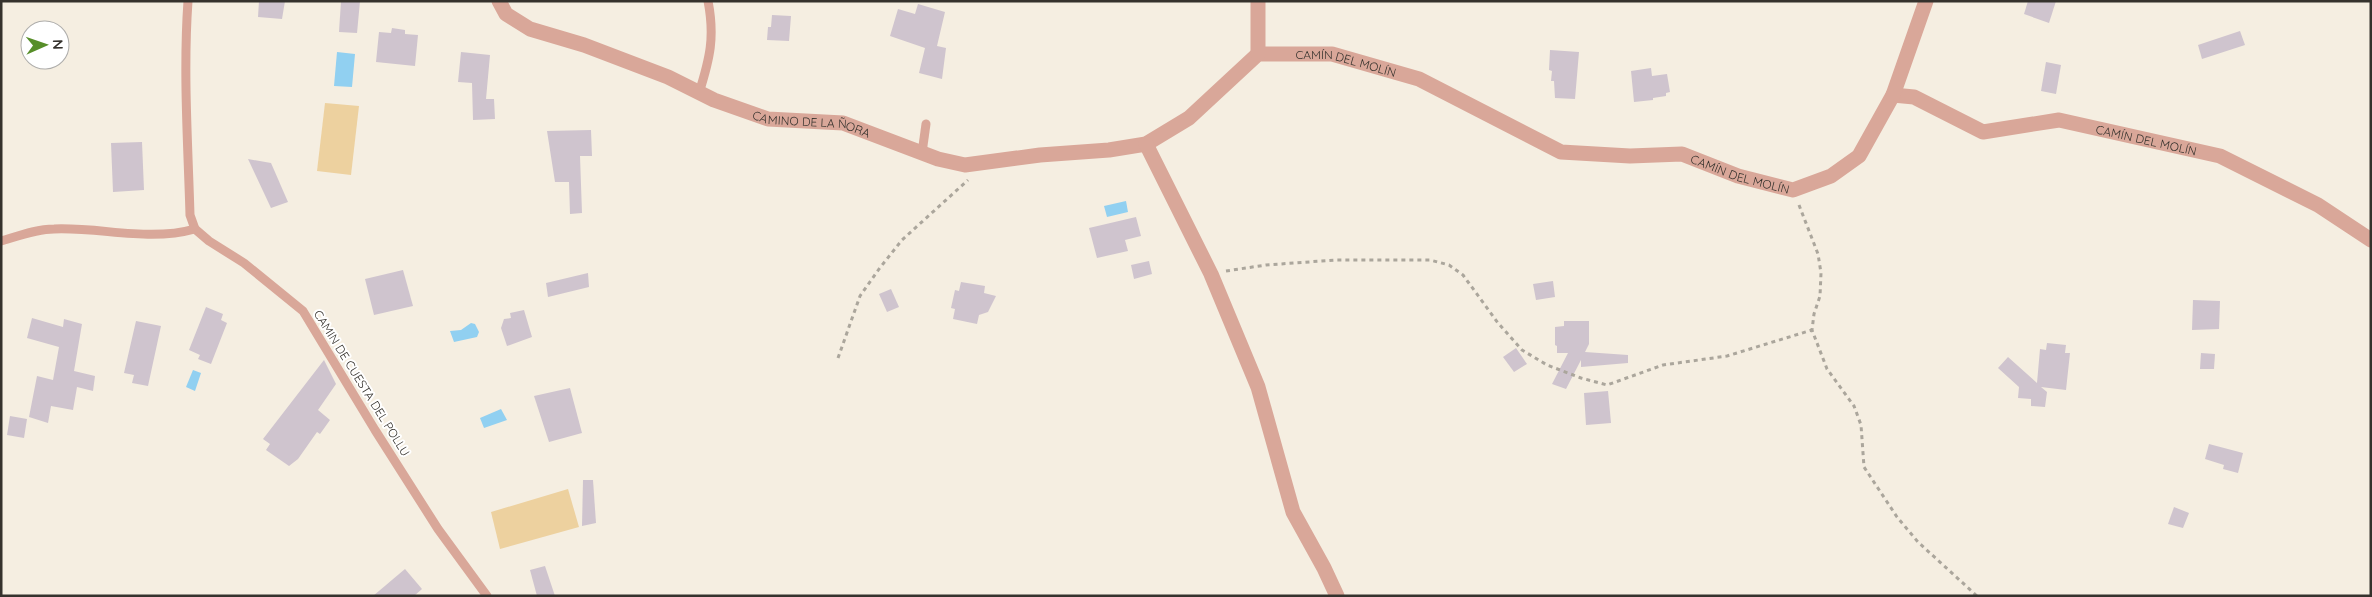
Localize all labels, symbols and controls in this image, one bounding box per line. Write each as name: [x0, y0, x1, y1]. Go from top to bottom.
north arrow: [20, 20, 70, 70]
text: N: [49, 39, 67, 50]
street label: CAMÍN DEL MOLÍN: [1295, 47, 1398, 80]
street label: CAMINO DE LA ÑORA: [751, 107, 873, 140]
street label: CAMÍN DEL MOLÍN: [2095, 121, 2198, 158]
street label: CAMÍN DEL MOLÍN: [1689, 151, 1791, 196]
street label: CAMIN DE CUESTA DEL POLLU: [311, 307, 413, 459]

